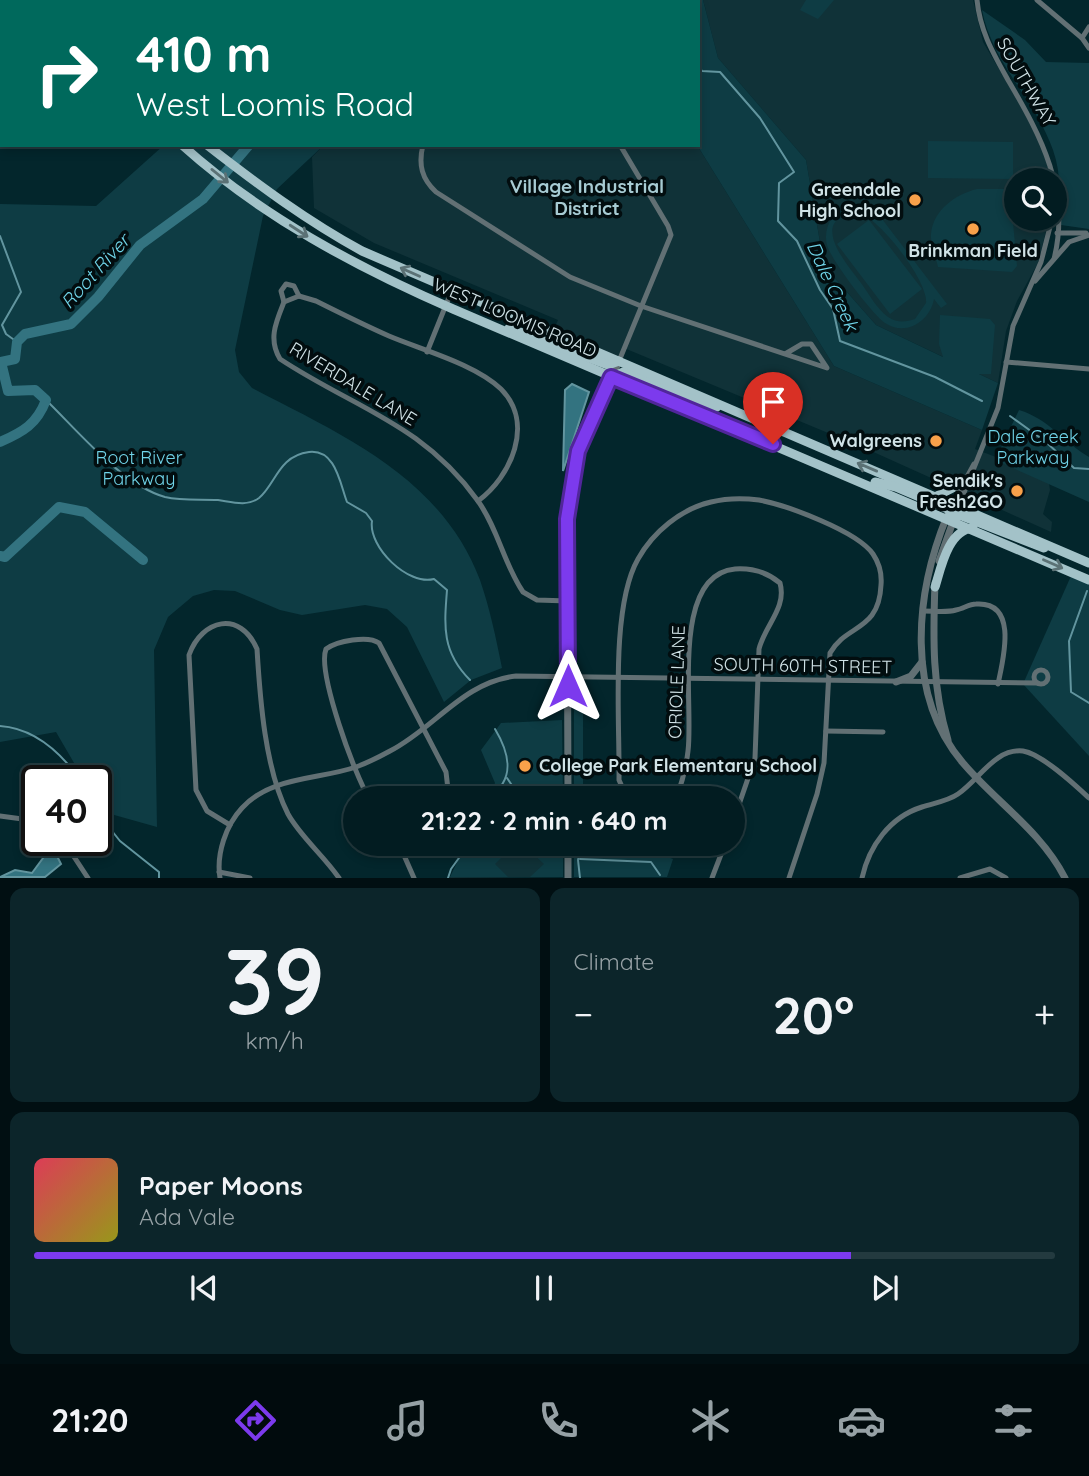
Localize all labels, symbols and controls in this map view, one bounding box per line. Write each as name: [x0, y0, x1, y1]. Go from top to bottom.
text: 410 m: [136, 23, 271, 84]
icon: right: [21, 28, 112, 119]
street label: SOUTHWAY: [992, 33, 1061, 130]
text: West Loomis Road: [136, 84, 414, 124]
map controls: [1004, 168, 1067, 231]
button: search: [1004, 168, 1067, 231]
one-way arrow: [210, 169, 228, 184]
district label: Village Industrial District: [510, 174, 664, 220]
place label: Greendale High School: [799, 178, 901, 222]
marker: Greendale High School: [907, 192, 923, 208]
marker: Brinkman Field: [965, 221, 981, 237]
one-way arrow: [289, 223, 308, 238]
water label: Root River: [55, 227, 136, 313]
water label: Dale Creek: [802, 237, 865, 336]
place label: Brinkman Field: [908, 239, 1038, 262]
one-way arrow: [400, 265, 421, 278]
street label: WEST LOOMIS ROAD: [430, 273, 600, 362]
street label: RIVERDALE LANE: [285, 336, 421, 431]
pin: [743, 372, 803, 444]
icon: arrive: [754, 383, 792, 421]
park label: Dale Creek Parkway: [987, 425, 1079, 469]
place label: Walgreens: [830, 429, 922, 452]
marker: Walgreens: [928, 433, 944, 449]
park label: Root River Parkway: [95, 446, 183, 490]
one-way arrow: [857, 459, 879, 472]
place label: Sendik's Fresh2GO: [919, 469, 1003, 513]
marker: Sendik's Fresh2GO: [1009, 483, 1025, 499]
one-way arrow: [1042, 558, 1064, 571]
street label: ORIOLE LANE: [663, 625, 690, 739]
position arrow: [531, 649, 605, 723]
street label: SOUTH 60TH STREET: [714, 652, 893, 679]
place label: College Park Elementary School: [539, 754, 817, 777]
marker: College Park Elementary School: [517, 758, 533, 774]
speed limit sign: 40: [21, 765, 112, 856]
text: 21:22 · 2 min · 640 m: [421, 804, 667, 837]
text: 39: [224, 923, 325, 1037]
text: Climate: [574, 947, 654, 976]
text: 20°: [772, 982, 854, 1047]
text: −: [574, 990, 593, 1038]
text: +: [1034, 990, 1055, 1038]
text: km/h: [246, 1026, 304, 1055]
text: Paper Moons: [139, 1169, 303, 1202]
text: Ada Vale: [139, 1202, 235, 1231]
icon: previous: [185, 1269, 223, 1307]
icon: pause: [525, 1269, 563, 1307]
icon: next: [866, 1269, 904, 1307]
icon: directions: [231, 1396, 280, 1445]
icon: music: [383, 1396, 432, 1445]
icon: phone: [534, 1396, 583, 1445]
icon: climate: [686, 1396, 735, 1445]
icon: car: [837, 1396, 886, 1445]
icon: filters: [989, 1396, 1038, 1445]
text: 21:20: [51, 1400, 129, 1440]

